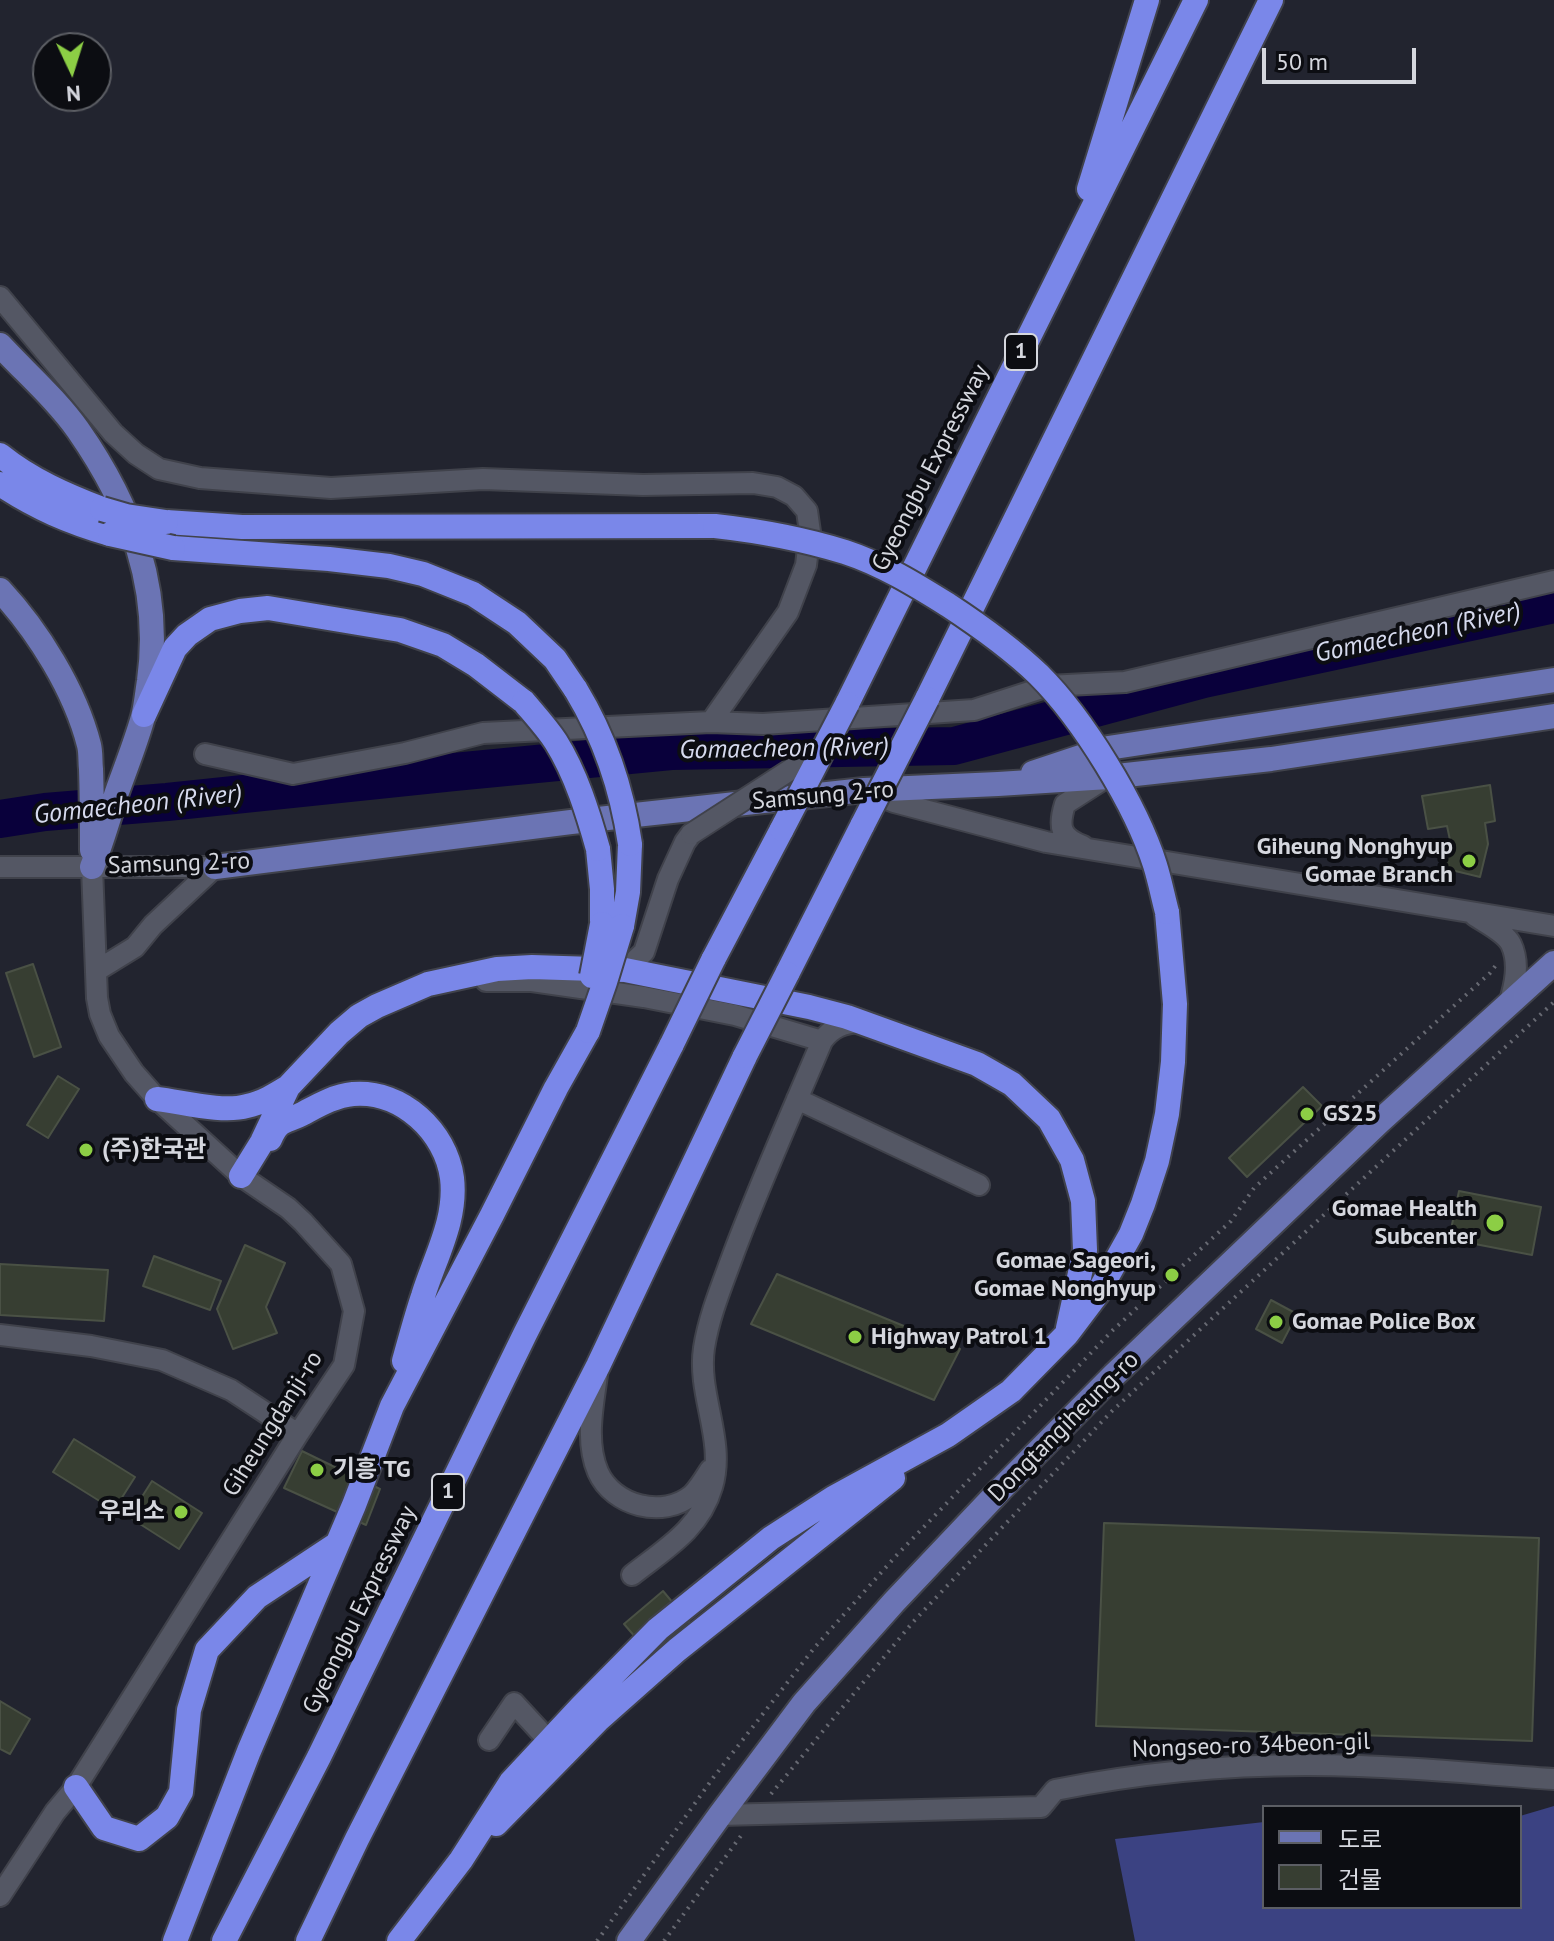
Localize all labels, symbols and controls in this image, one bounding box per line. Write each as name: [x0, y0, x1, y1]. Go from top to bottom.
north arrow: [32, 32, 112, 112]
scale bar: [1266, 32, 1420, 82]
text: 50 m: [1276, 46, 1328, 77]
text: N: [65, 79, 82, 108]
road number: 1: [1005, 334, 1037, 370]
street label: Gyeongbu Expressway: [866, 360, 996, 576]
water label: Gomaecheon (River): [1312, 596, 1524, 670]
water label: Gomaecheon (River): [679, 732, 889, 766]
street label: Samsung 2-ro: [751, 775, 895, 817]
water label: Gomaecheon (River): [32, 779, 244, 831]
place label: Giheung Nonghyup Gomae Branch: [1257, 833, 1453, 889]
street label: Samsung 2-ro: [107, 847, 251, 881]
marker: Giheung Nonghyup Gomae Branch: [1460, 852, 1478, 870]
place label: GS25: [1323, 1100, 1378, 1128]
marker: GS25: [1298, 1105, 1316, 1123]
place label: (주)한국관: [102, 1136, 206, 1164]
marker: (주)한국관: [77, 1141, 95, 1159]
place label: Gomae Health Subcenter: [1332, 1195, 1477, 1251]
marker: Gomae Health Subcenter: [1484, 1212, 1506, 1234]
place label: Gomae Sageori, Gomae Nonghyup: [974, 1247, 1156, 1303]
marker: Gomae Sageori, Gomae Nonghyup: [1163, 1266, 1181, 1284]
place label: Gomae Police Box: [1292, 1308, 1476, 1336]
marker: Gomae Police Box: [1267, 1313, 1285, 1331]
place label: Highway Patrol 1: [871, 1323, 1047, 1351]
marker: Highway Patrol 1: [846, 1328, 864, 1346]
street label: Giheungdanji-ro: [217, 1346, 329, 1502]
street label: Dongtangiheung-ro: [983, 1346, 1145, 1508]
place label: 기흥 TG: [333, 1456, 411, 1484]
marker: 기흥 TG: [308, 1461, 326, 1479]
road number: 1: [432, 1474, 464, 1510]
place label: 우리소: [99, 1498, 165, 1526]
street label: Gyeongbu Expressway: [297, 1501, 423, 1719]
marker: 우리소: [172, 1503, 190, 1521]
street label: Nongseo-ro 34beon-gil: [1132, 1727, 1370, 1765]
legend: [1262, 1805, 1522, 1909]
text: 도로: [1338, 1824, 1382, 1855]
text: 건물: [1338, 1864, 1382, 1895]

